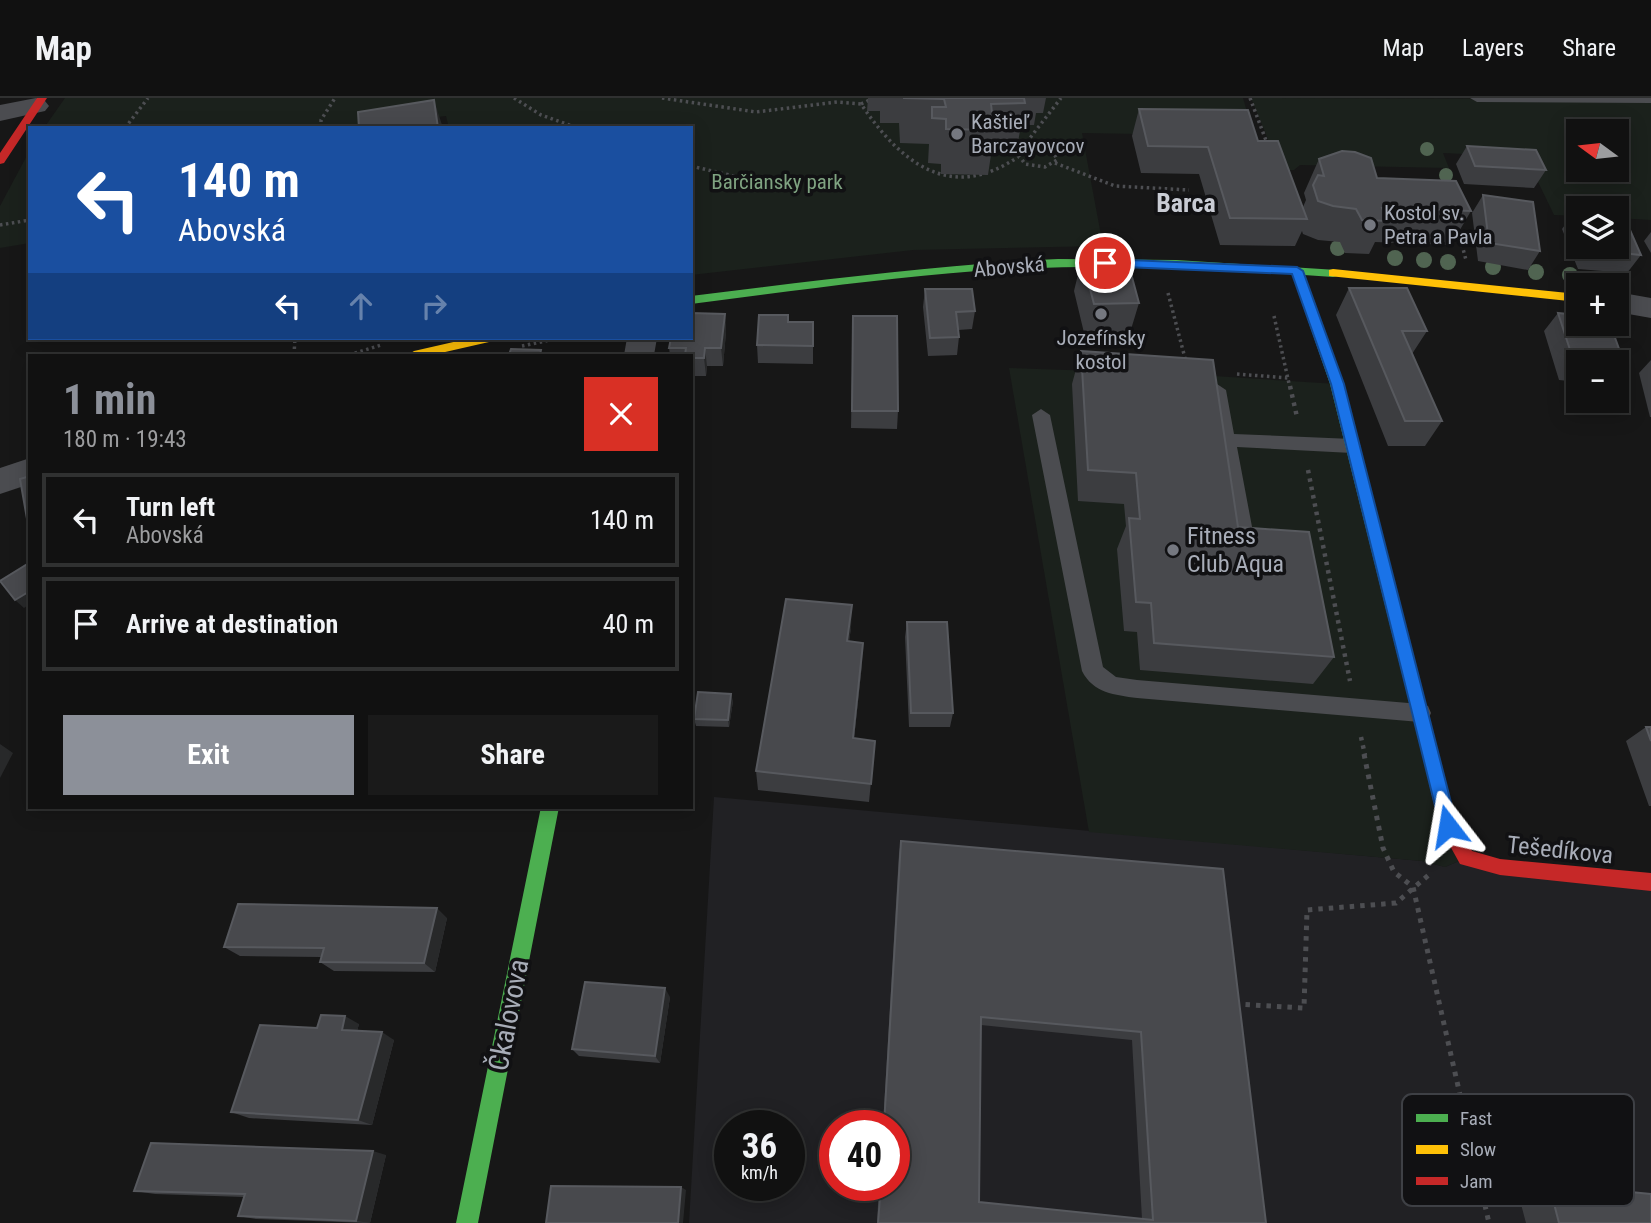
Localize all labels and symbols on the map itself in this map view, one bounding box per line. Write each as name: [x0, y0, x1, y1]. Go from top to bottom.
place label: Kaštieľ Barczayovcov: [971, 110, 1084, 158]
north arrow: [1566, 119, 1629, 182]
marker: Kaštieľ Barczayovcov: [949, 126, 965, 142]
park label: Barčiansky park: [711, 170, 843, 194]
district label: Barca: [1156, 188, 1216, 218]
place label: Kostol sv. Petra a Pavla: [1384, 201, 1493, 249]
marker: Kostol sv. Petra a Pavla: [1362, 217, 1378, 233]
pin: [1075, 233, 1135, 293]
street label: Abovská: [973, 252, 1045, 282]
marker: Jozefínsky kostol: [1093, 306, 1109, 322]
place label: Jozefínsky kostol: [1057, 326, 1146, 374]
place label: Fitness Club Aqua: [1187, 522, 1284, 578]
marker: Fitness Club Aqua: [1165, 542, 1181, 558]
position arrow: [1411, 789, 1485, 863]
street label: Tešedíkova: [1506, 831, 1614, 869]
street label: Čkalovova: [482, 956, 535, 1074]
legend: [1402, 1094, 1634, 1206]
text: Fast: [1460, 1107, 1492, 1130]
speed limit sign: 40: [819, 1110, 910, 1201]
text: Slow: [1460, 1138, 1496, 1161]
text: Jam: [1460, 1170, 1493, 1193]

